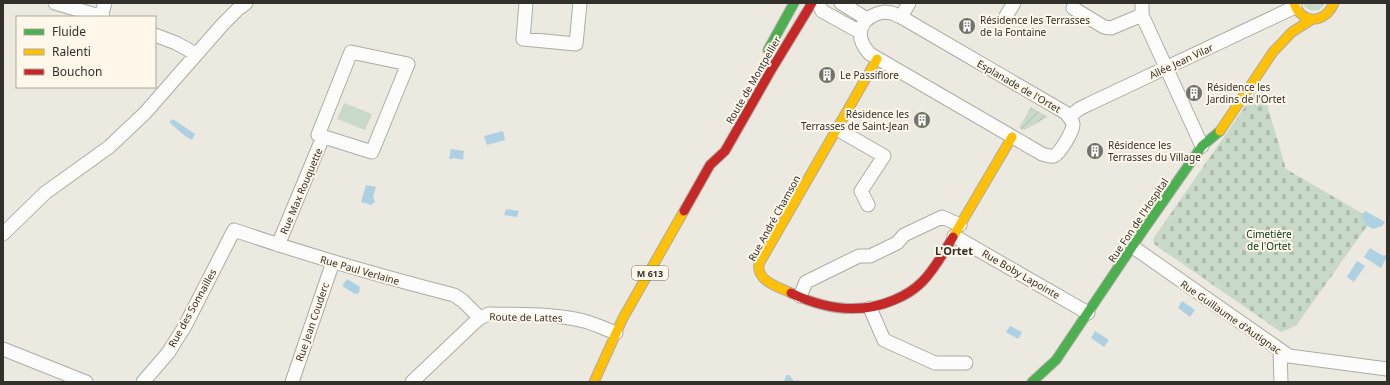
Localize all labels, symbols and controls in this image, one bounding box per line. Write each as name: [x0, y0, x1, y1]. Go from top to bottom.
place label: Résidence les Terrasses de la Fontaine: [980, 13, 1090, 39]
legend: [16, 16, 156, 88]
building icon: Résidence les Terrasses de la Fontaine: [957, 16, 977, 36]
text: Fluide: [52, 23, 86, 40]
street label: Route de Montpellier: [722, 34, 784, 126]
street label: Allée Jean Vilar: [1147, 40, 1215, 82]
text: Ralenti: [52, 43, 91, 60]
street label: Esplanade de l'Ortet: [974, 56, 1064, 116]
text: Bouchon: [52, 63, 102, 80]
building icon: Le Passiflore: [817, 65, 837, 85]
place label: Le Passiflore: [840, 68, 899, 82]
place label: Résidence les Jardins de l'Ortet: [1206, 80, 1286, 106]
building icon: Résidence les Jardins de l'Ortet: [1184, 83, 1204, 103]
place label: Résidence les Terrasses de Saint-Jean: [801, 107, 909, 133]
building icon: Résidence les Terrasses de Saint-Jean: [912, 110, 932, 130]
place label: Résidence les Terrasses du Village: [1108, 138, 1201, 164]
building icon: Résidence les Terrasses du Village: [1085, 141, 1105, 161]
street label: Rue Max Rouquette: [276, 145, 326, 236]
street label: Rue André Chamson: [745, 173, 803, 263]
street label: Rue Fon de l'Hospital: [1105, 175, 1171, 265]
park label: Cimetière de l'Ortet: [1246, 227, 1292, 253]
district label: L'Ortet: [935, 243, 973, 258]
street label: Rue Boby Lapointe: [979, 246, 1063, 302]
street label: Rue Paul Verlaine: [319, 252, 402, 288]
street label: Rue des Sonnailles: [165, 266, 219, 350]
road number: M 613: [632, 266, 668, 280]
street label: Rue Guillaume d'Autignac: [1178, 277, 1284, 357]
street label: Rue Jean Couderc: [292, 281, 332, 363]
street label: Route de Lattes: [489, 309, 563, 325]

